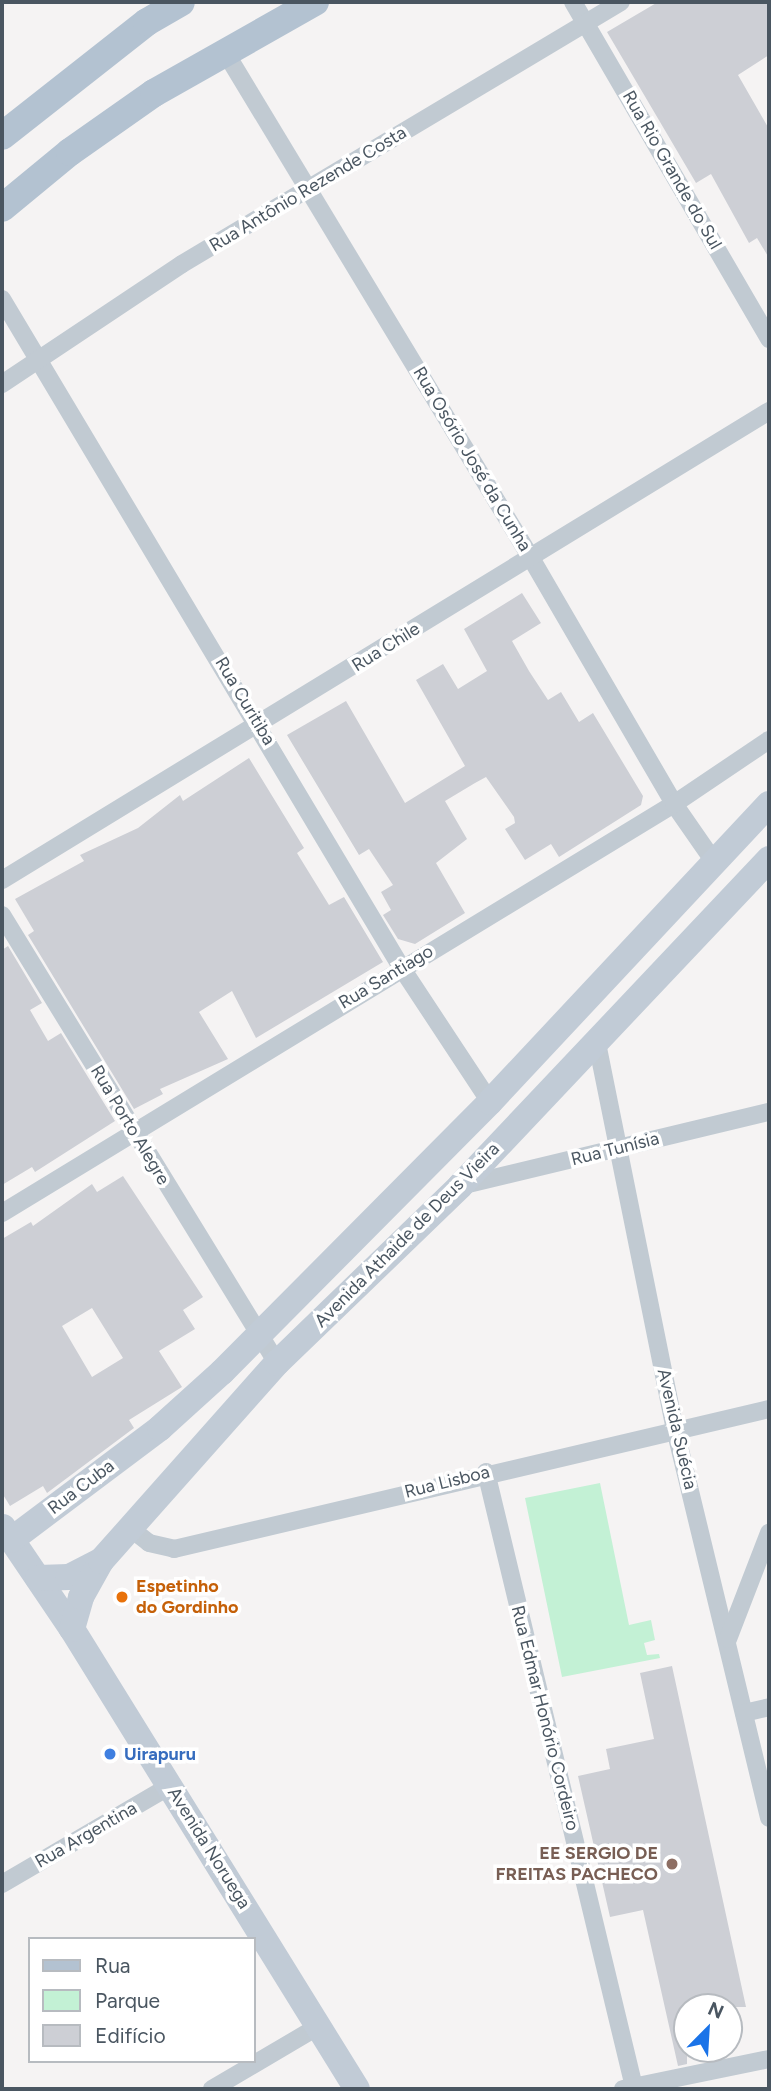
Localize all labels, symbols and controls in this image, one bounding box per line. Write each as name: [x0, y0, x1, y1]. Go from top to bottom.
street label: Rua Rio Grande do Sul: [618, 87, 726, 253]
street label: Rua Antônio Rezende Costa: [206, 122, 410, 256]
street label: Rua Osório José da Cunha: [408, 363, 536, 555]
street label: Rua Chile: [348, 618, 424, 676]
street label: Rua Curitiba: [210, 653, 280, 749]
street label: Rua Santiago: [335, 940, 437, 1014]
street label: Rua Porto Alegre: [86, 1061, 174, 1189]
street label: Rua Tunísia: [569, 1128, 661, 1170]
street label: Avenida Athaide de Deus Vieira: [310, 1138, 504, 1332]
street label: Avenida Suécia: [653, 1366, 701, 1492]
street label: Rua Cuba: [43, 1455, 119, 1519]
street label: Rua Lisboa: [402, 1461, 492, 1503]
place label: Espetinho do Gordinho: [136, 1576, 238, 1618]
marker: Espetinho do Gordinho: [114, 1589, 130, 1605]
street label: Rua Edmar Honório Cordeiro: [507, 1603, 583, 1833]
place label: Uirapuru: [124, 1743, 196, 1765]
marker: Uirapuru: [102, 1746, 118, 1762]
street label: Avenida Noruega: [163, 1783, 255, 1913]
street label: Rua Argentina: [31, 1797, 141, 1873]
place label: EE SERGIO DE FREITAS PACHECO: [496, 1843, 658, 1885]
marker: EE SERGIO DE FREITAS PACHECO: [664, 1856, 680, 1872]
legend: [28, 1937, 256, 2063]
text: Rua: [95, 1953, 131, 1978]
text: Parque: [95, 1988, 160, 2013]
north arrow: [673, 1993, 743, 2063]
text: N: [705, 1997, 727, 2024]
text: Edifício: [95, 2023, 166, 2048]

